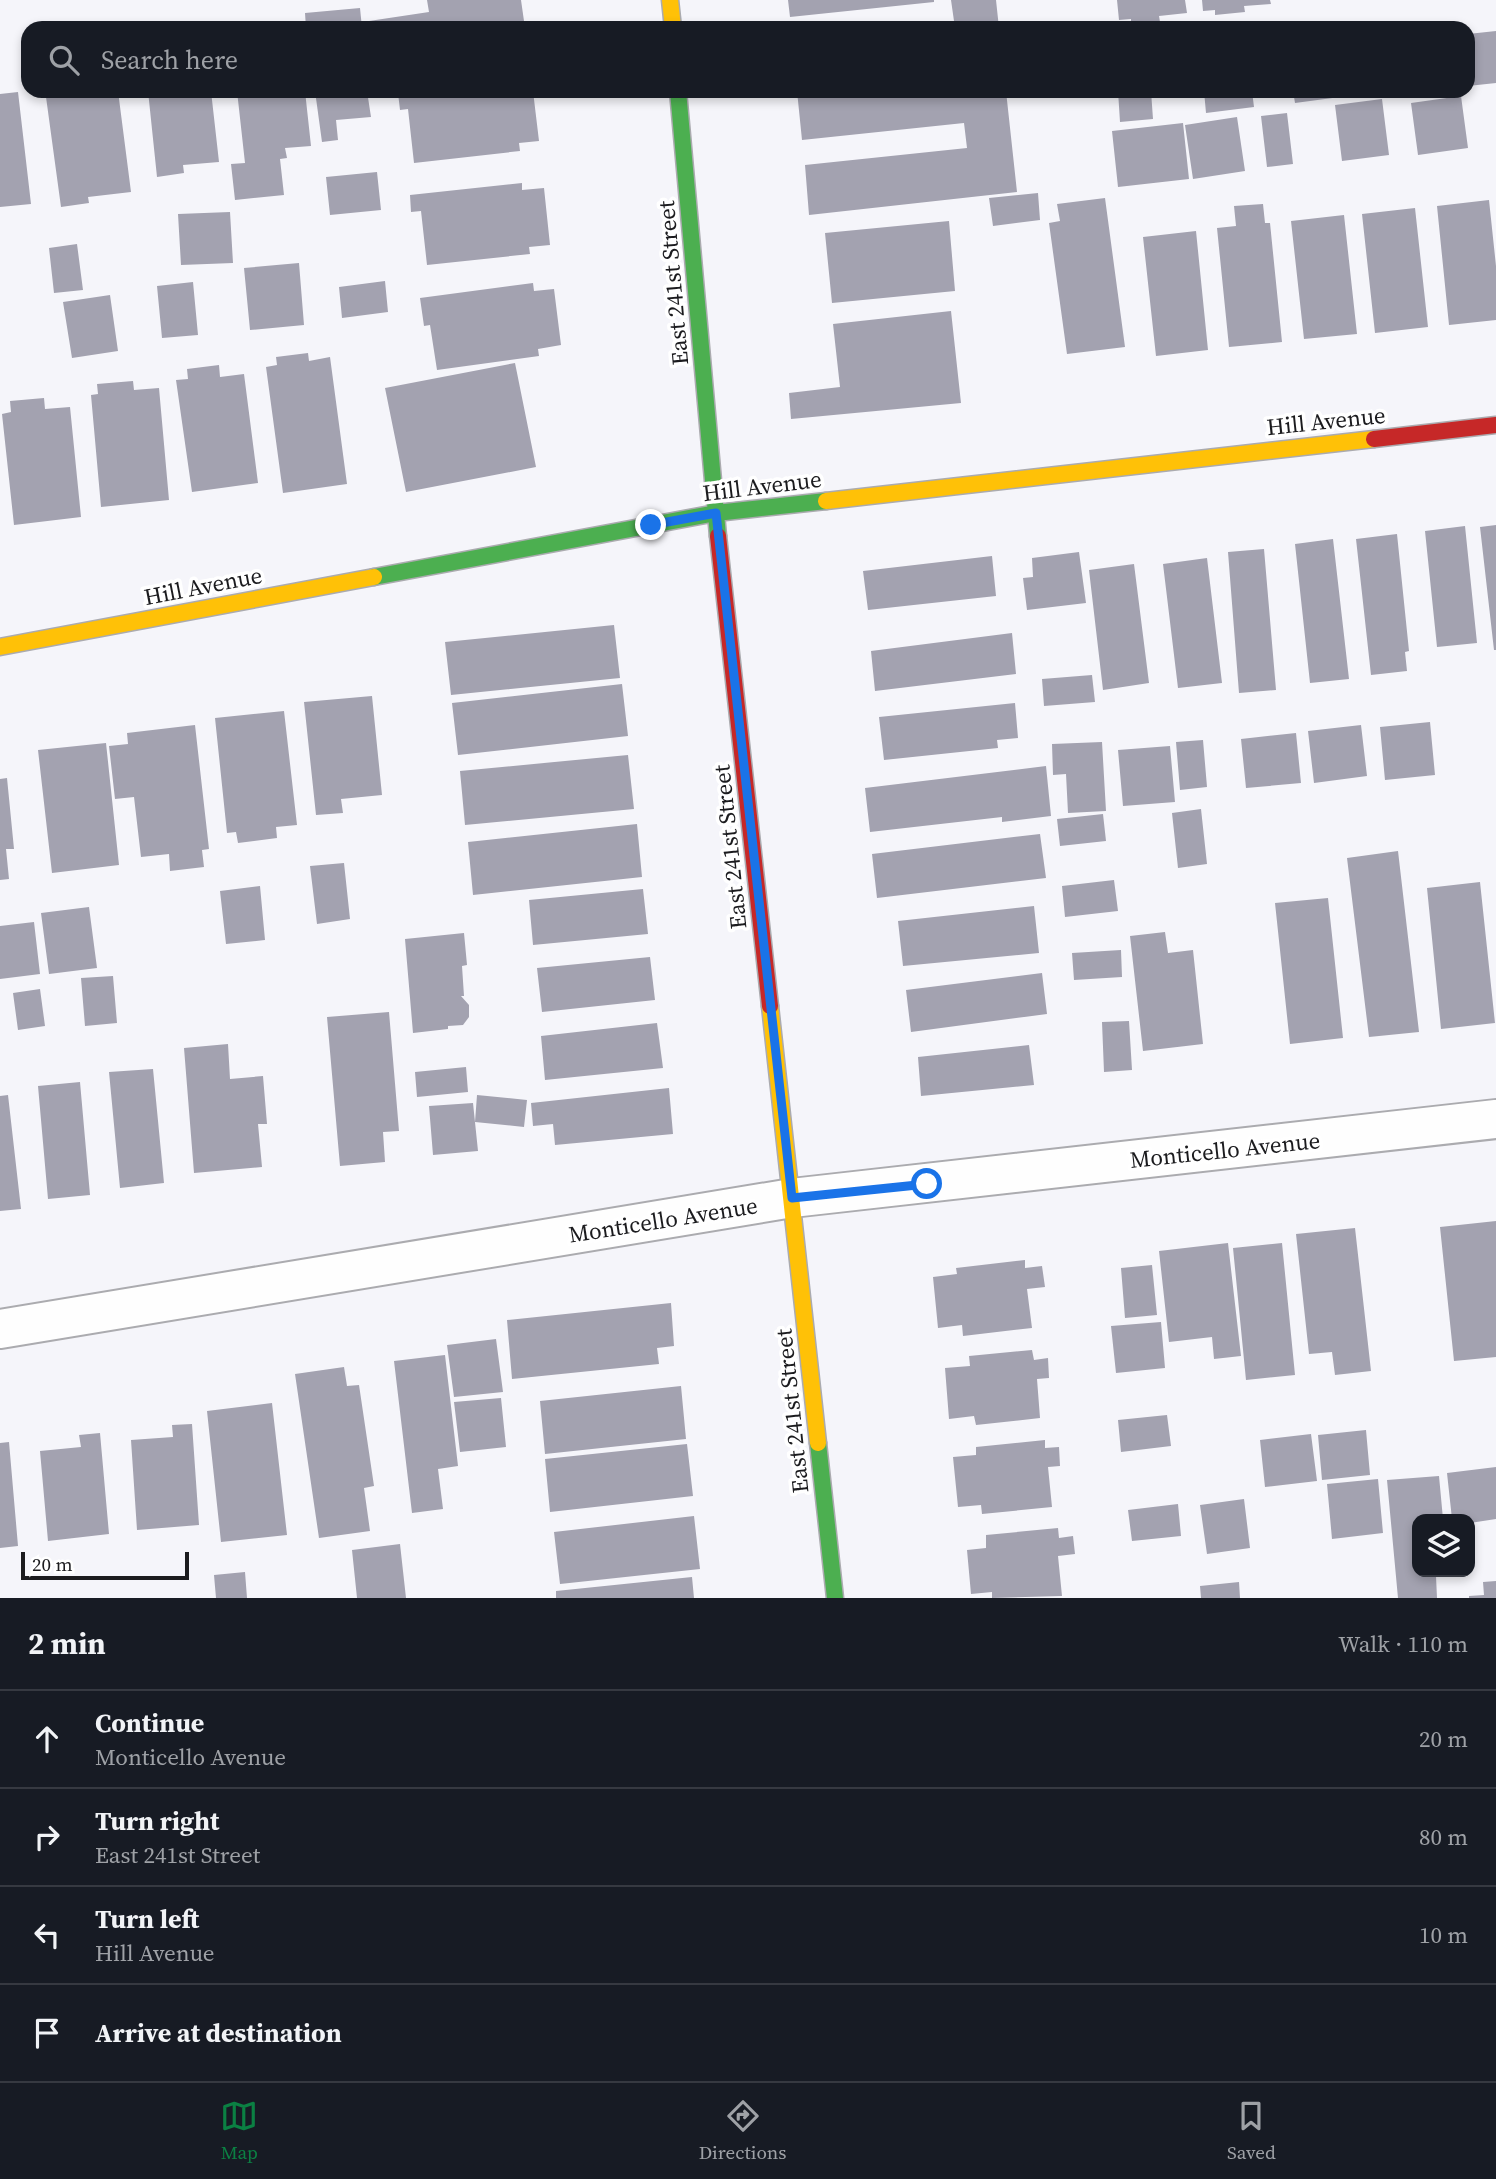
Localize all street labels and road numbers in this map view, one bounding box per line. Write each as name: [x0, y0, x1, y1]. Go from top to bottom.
street label: East 241st Street: [650, 199, 696, 367]
street label: Hill Avenue: [1265, 399, 1387, 443]
street label: Hill Avenue: [701, 463, 823, 509]
street label: Hill Avenue: [141, 559, 265, 613]
street label: East 241st Street: [705, 763, 755, 931]
street label: Monticello Avenue: [1128, 1124, 1322, 1176]
street label: Monticello Avenue: [566, 1189, 760, 1251]
street label: East 241st Street: [767, 1327, 817, 1495]

